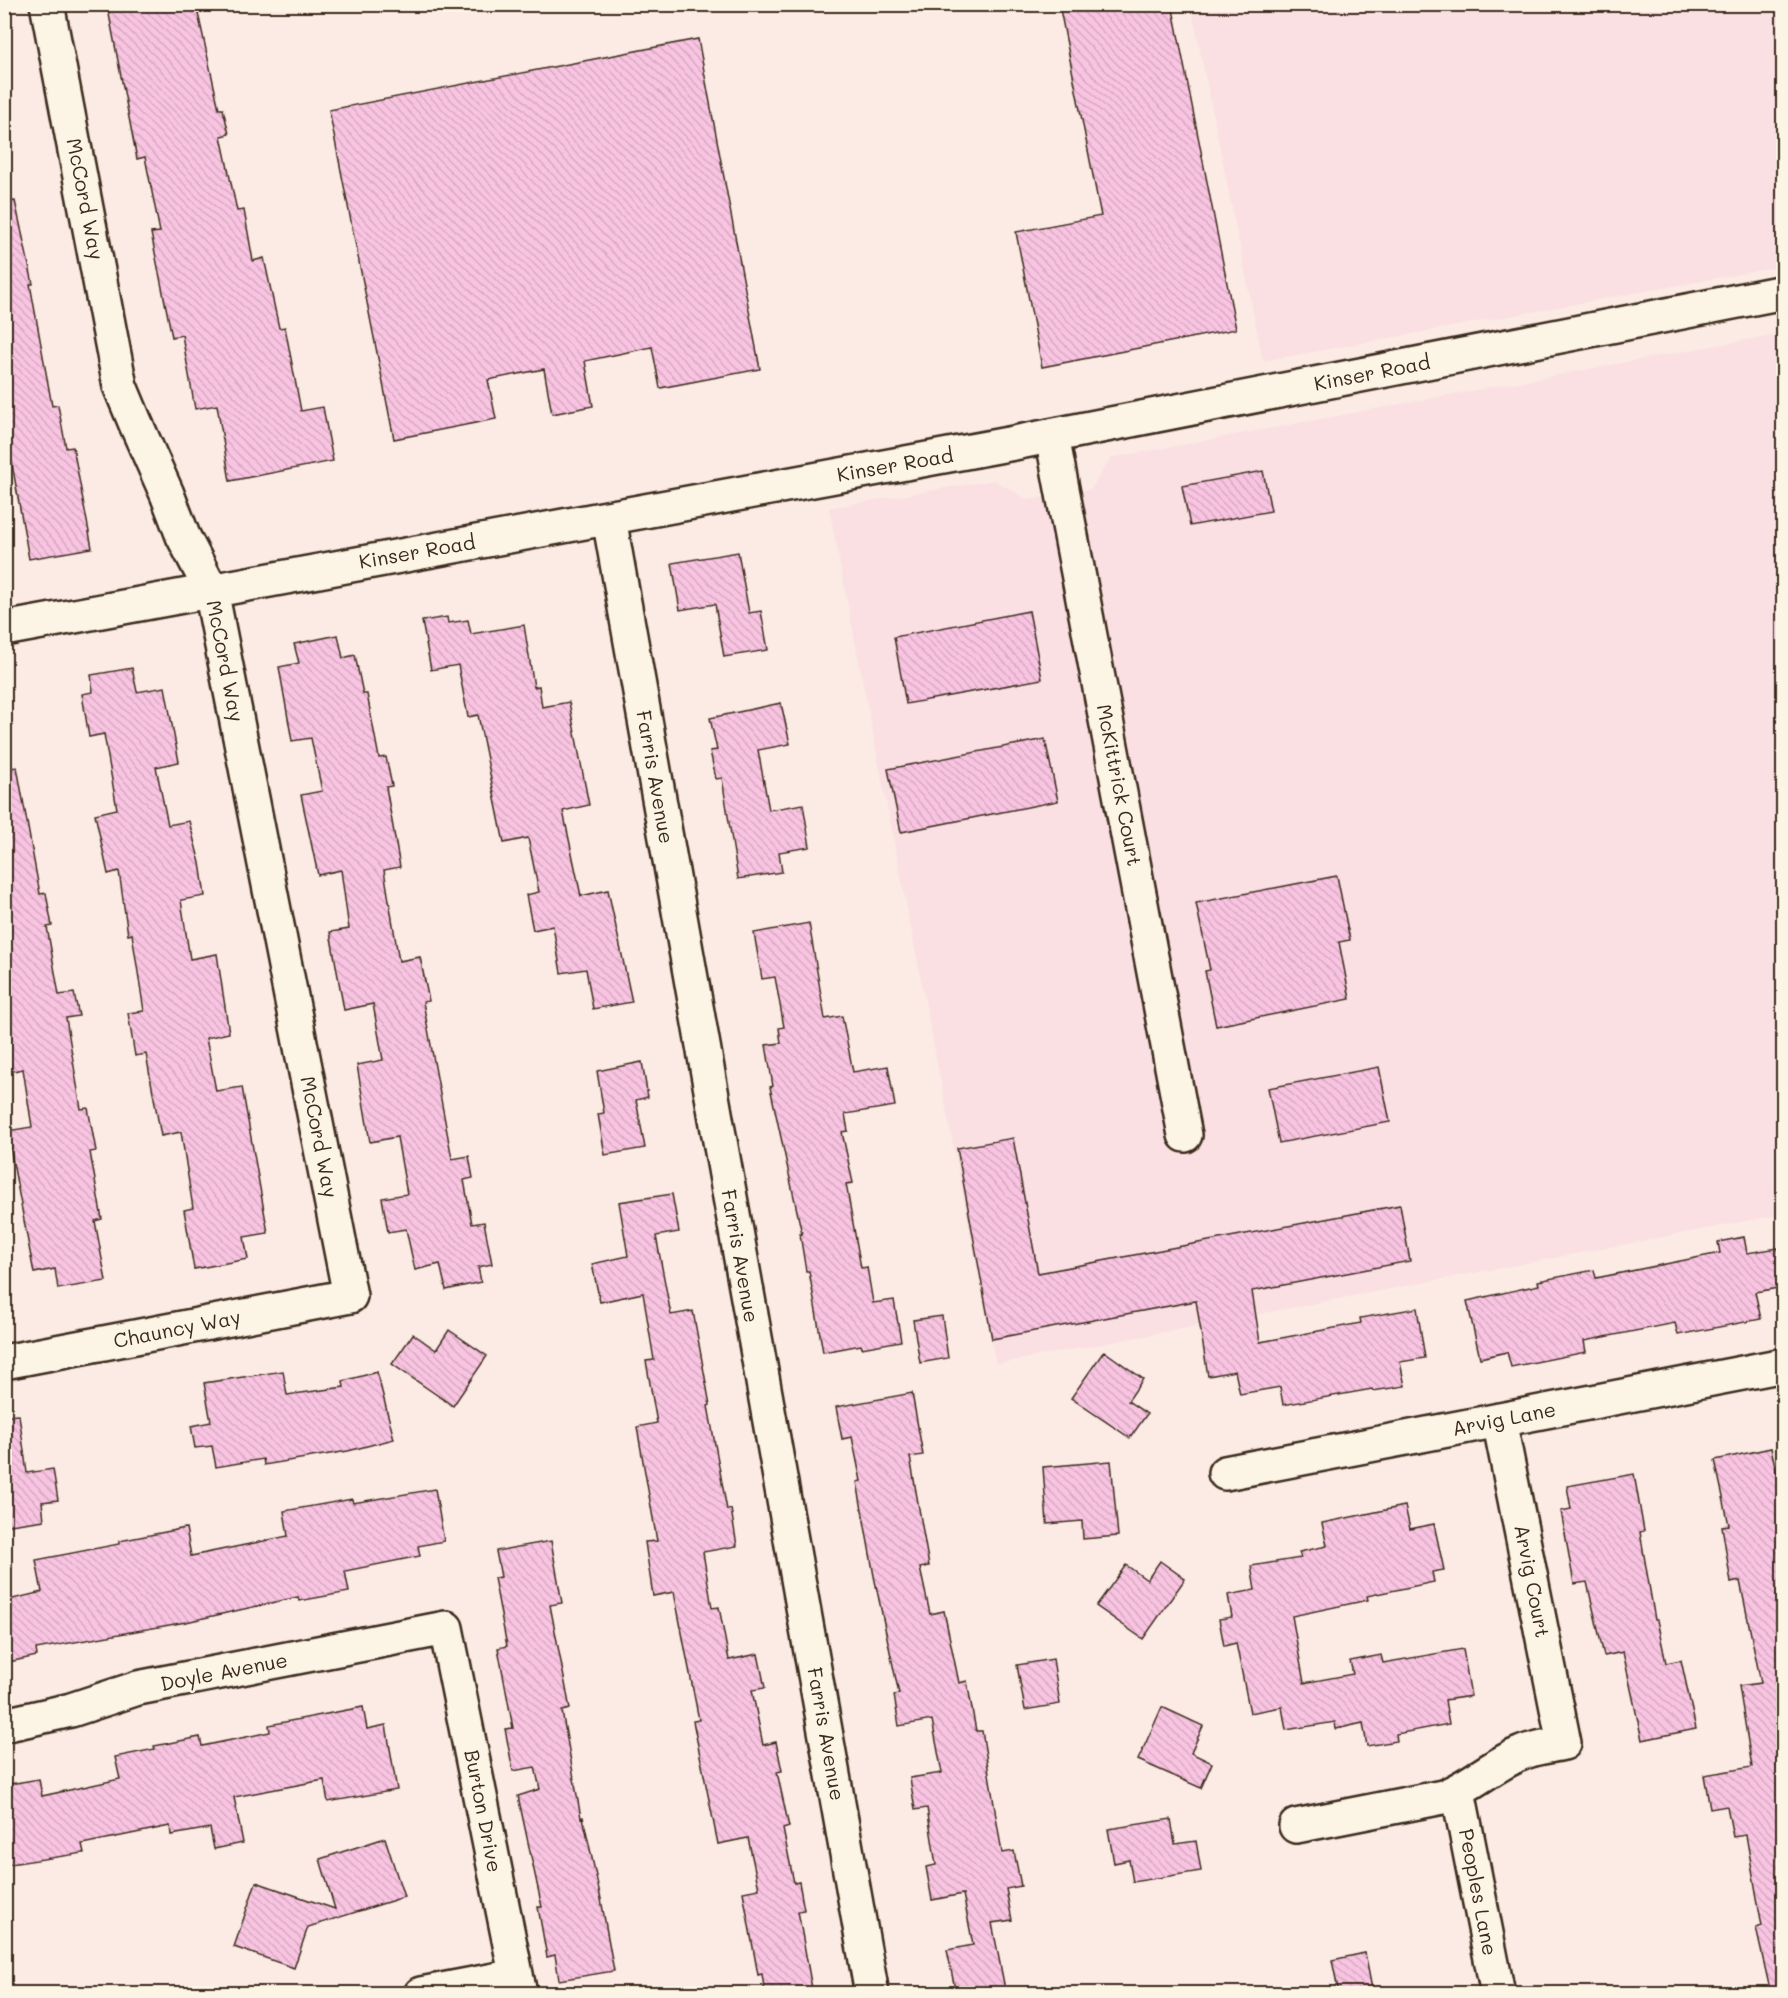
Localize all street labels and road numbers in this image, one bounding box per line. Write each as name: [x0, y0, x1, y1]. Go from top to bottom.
street label: McCord Way: [61, 136, 111, 262]
street label: Kinser Road: [1312, 348, 1432, 396]
street label: Kinser Road: [835, 441, 955, 487]
street label: Kinser Road: [357, 528, 477, 574]
street label: McCord Way: [201, 598, 251, 724]
street label: McKittrick Court: [1092, 702, 1148, 868]
street label: Farris Avenue: [631, 708, 681, 846]
street label: McCord Way: [295, 1074, 345, 1200]
street label: Farris Avenue: [716, 1187, 766, 1325]
street label: Chauncy Way: [111, 1303, 243, 1353]
street label: Arvig Lane: [1450, 1395, 1558, 1441]
street label: Arvig Court: [1509, 1522, 1557, 1639]
street label: Doyle Avenue: [158, 1646, 290, 1696]
street label: Farris Avenue: [802, 1665, 852, 1803]
street label: Burton Drive: [459, 1747, 509, 1874]
street label: Peoples Lane: [1454, 1826, 1504, 1957]

